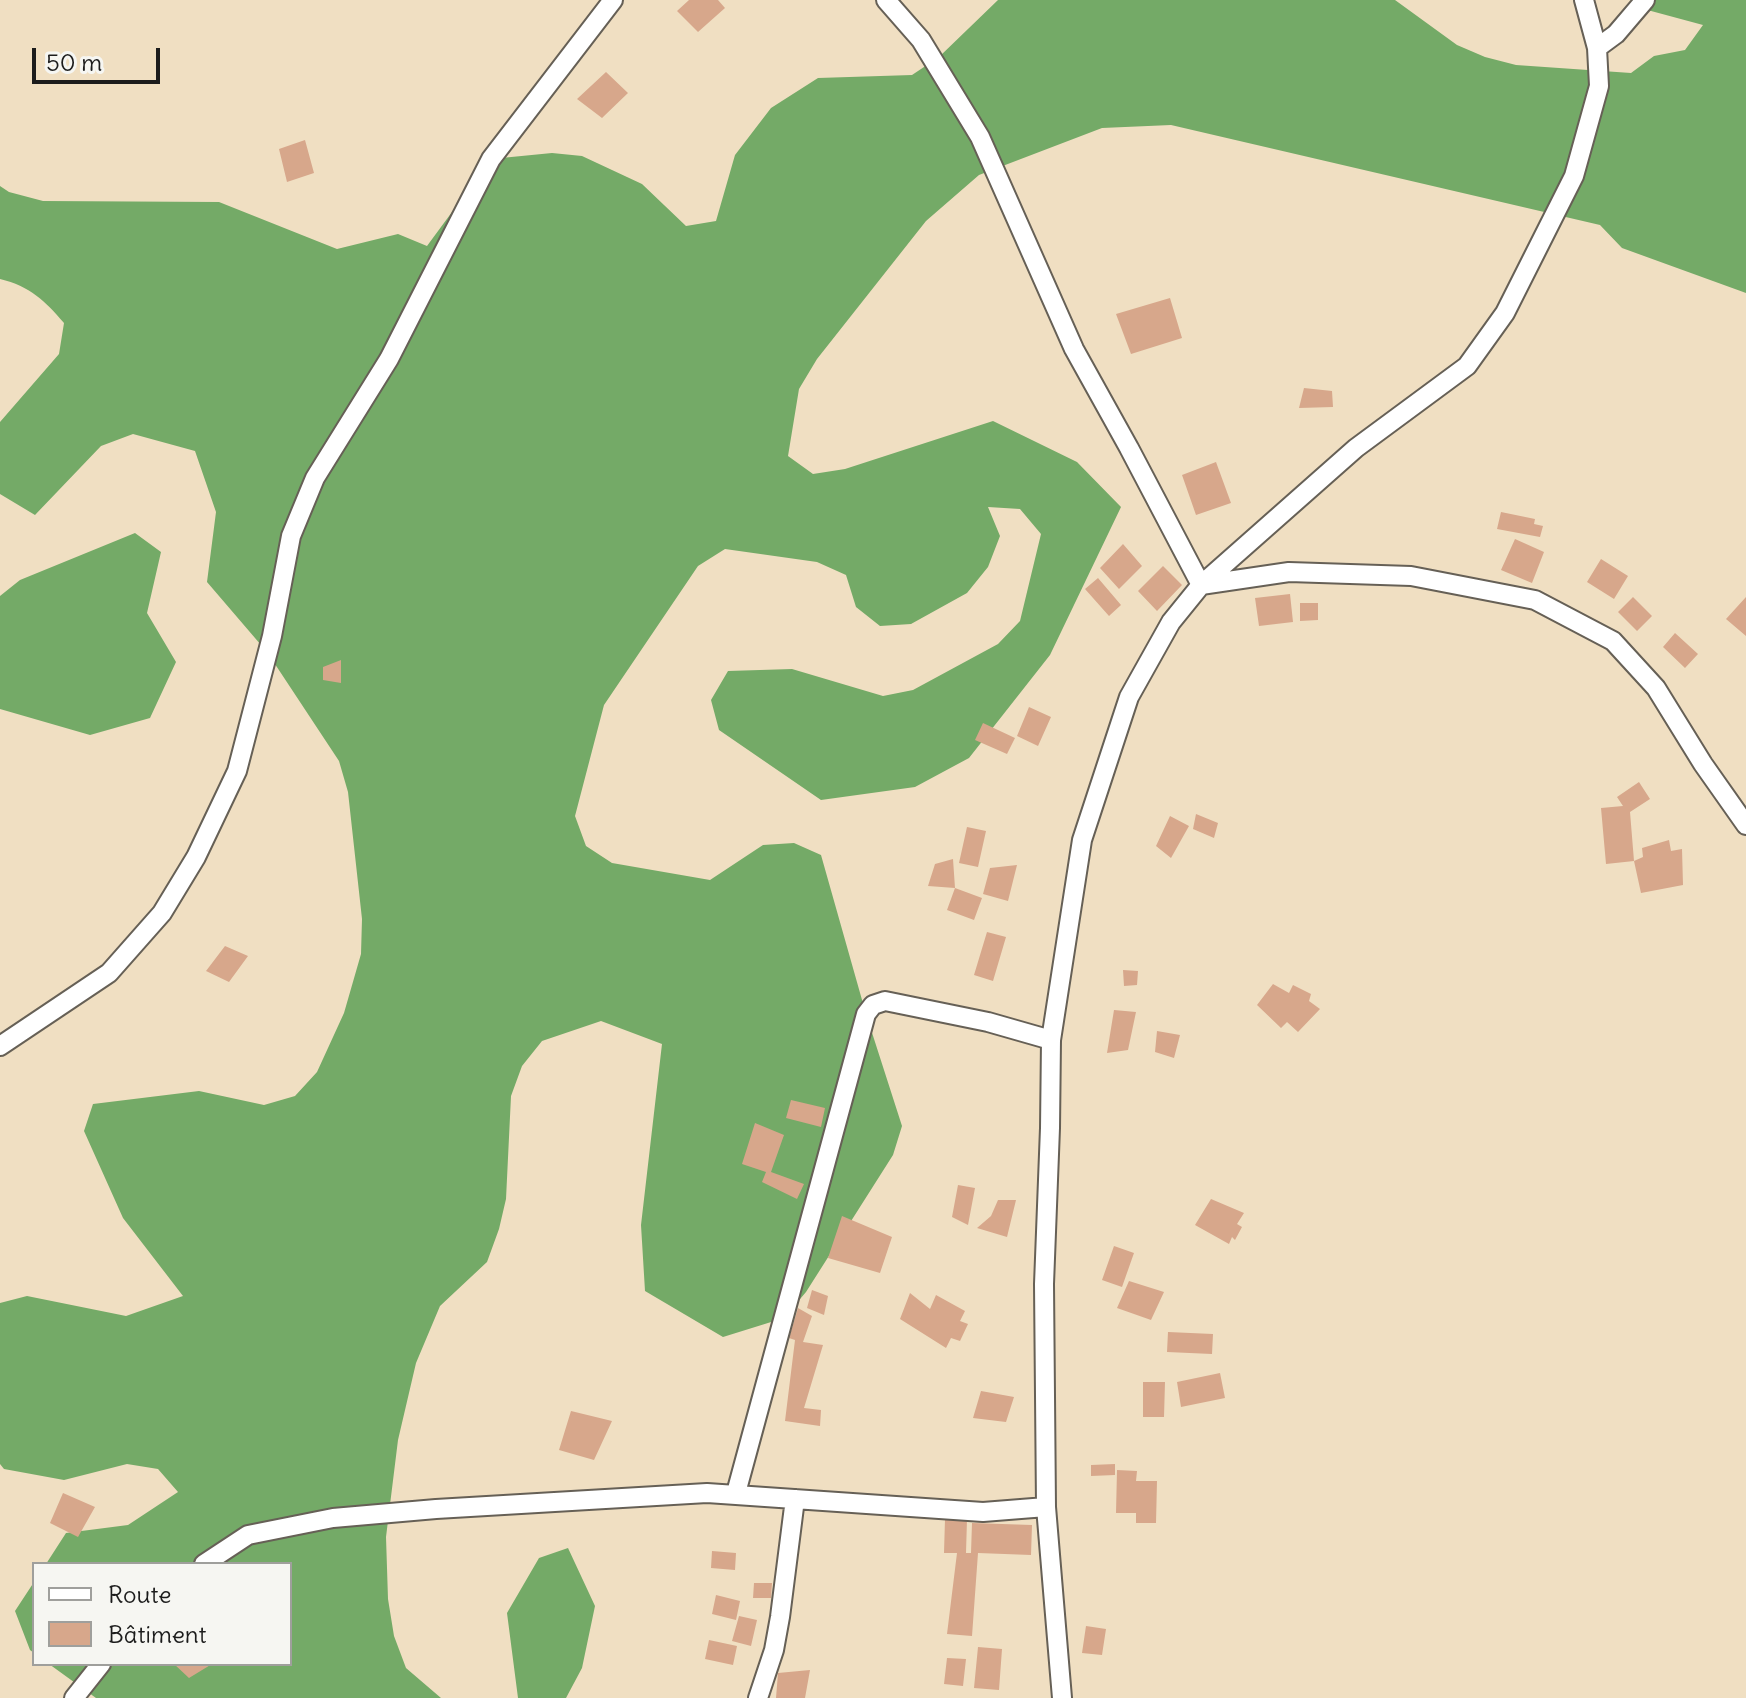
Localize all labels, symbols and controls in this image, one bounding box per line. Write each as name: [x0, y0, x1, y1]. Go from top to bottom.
scale bar: [36, 32, 164, 82]
text: 50 m: [46, 47, 102, 77]
legend: [32, 1562, 292, 1666]
text: Route: [108, 1579, 171, 1609]
text: Bâtiment: [108, 1619, 207, 1649]

